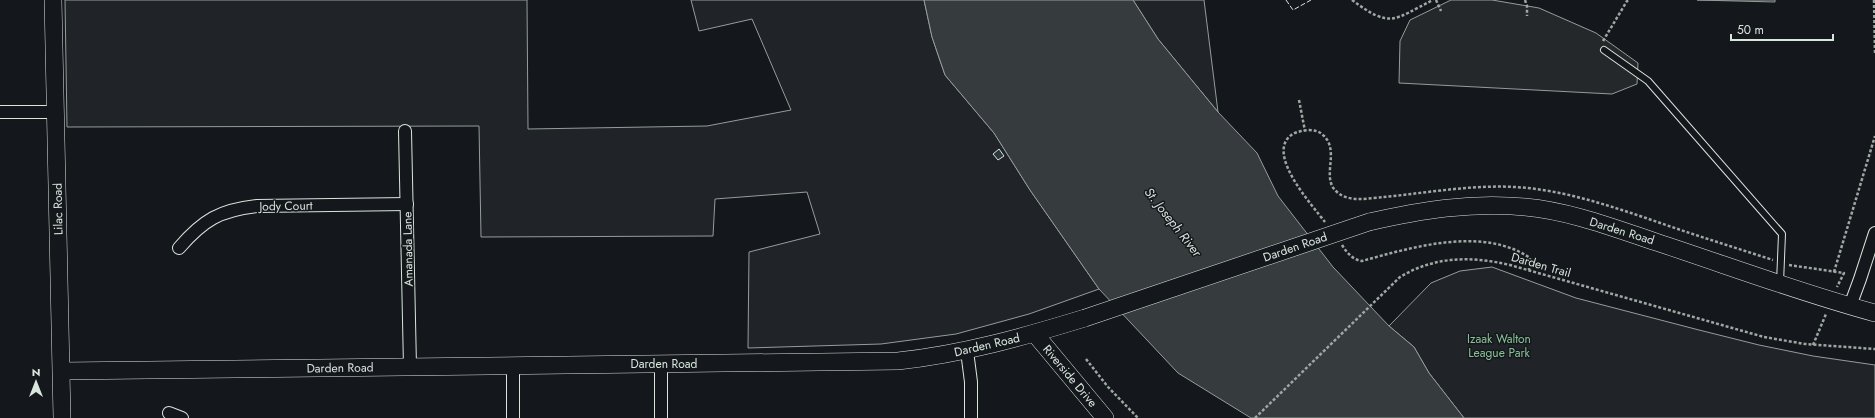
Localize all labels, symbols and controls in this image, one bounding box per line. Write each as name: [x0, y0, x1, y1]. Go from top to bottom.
scale bar: [1731, 16, 1833, 42]
text: 50 m: [1737, 21, 1764, 39]
street label: Lilac Road: [49, 183, 67, 235]
water label: St. Joseph River: [1140, 183, 1207, 261]
street label: Jody Court: [257, 197, 313, 215]
street label: Amanada Lane: [398, 211, 418, 287]
street label: Darden Road: [1587, 213, 1657, 249]
street label: Darden Road: [1260, 228, 1330, 266]
street label: Darden Trail: [1509, 248, 1573, 282]
street label: Darden Road: [952, 329, 1022, 361]
park label: Izaak Walton League Park: [1467, 330, 1531, 362]
street label: Riverside Drive: [1039, 341, 1101, 411]
street label: Darden Road: [631, 355, 697, 373]
street label: Darden Road: [306, 358, 374, 378]
north arrow: [16, 362, 56, 402]
text: N: [32, 364, 40, 380]

